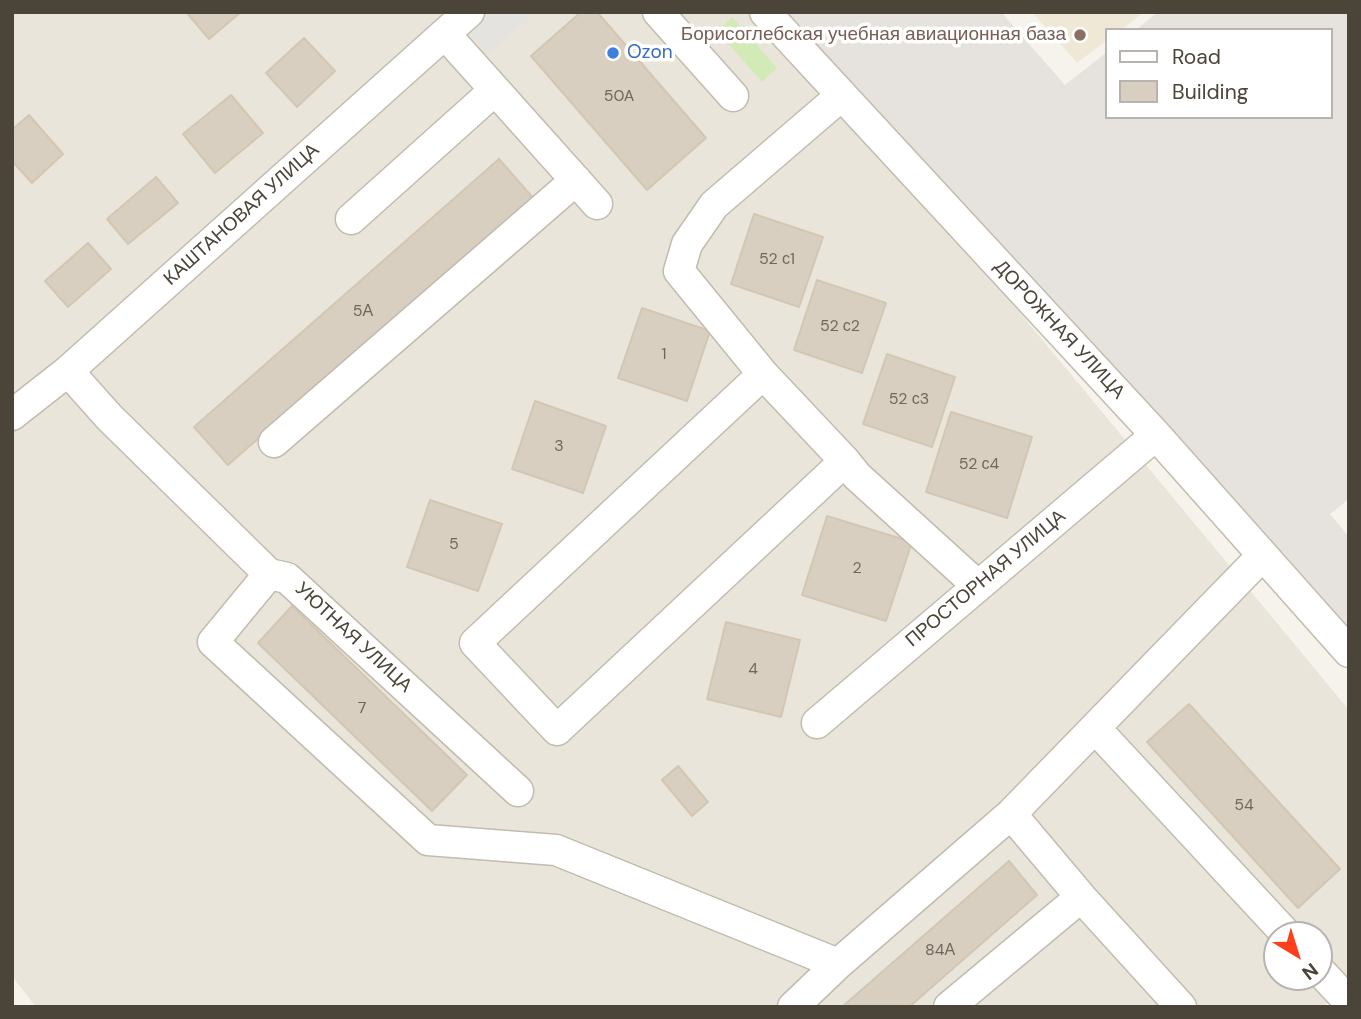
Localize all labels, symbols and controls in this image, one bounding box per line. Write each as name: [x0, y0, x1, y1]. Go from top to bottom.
place label: Борисоглебская учебная авиационная база: [681, 24, 1066, 46]
marker: Борисоглебская учебная авиационная база: [1072, 27, 1088, 43]
legend: [1106, 28, 1333, 119]
place label: Ozon: [627, 42, 673, 64]
text: Road: [1172, 43, 1221, 71]
marker: Ozon: [605, 45, 621, 61]
text: Building: [1172, 78, 1248, 106]
house number: 50A: [604, 87, 634, 107]
street label: КАШТАНОВАЯ УЛИЦА: [160, 139, 324, 291]
house number: 52 с1: [759, 250, 795, 270]
street label: ДОРОЖНАЯ УЛИЦА: [989, 256, 1129, 404]
house number: 5А: [353, 302, 373, 322]
house number: 52 с2: [820, 317, 860, 337]
house number: 1: [662, 345, 666, 365]
house number: 52 с3: [889, 390, 929, 410]
house number: 3: [554, 437, 564, 457]
house number: 52 с4: [959, 455, 999, 475]
street label: ПРОСТОРНАЯ УЛИЦА: [902, 506, 1070, 652]
house number: 5: [449, 535, 459, 555]
house number: 2: [852, 559, 862, 579]
street label: УЮТНАЯ УЛИЦА: [290, 578, 416, 698]
house number: 4: [748, 660, 758, 680]
house number: 7: [358, 699, 366, 719]
house number: 54: [1234, 796, 1254, 816]
north arrow: [1263, 921, 1333, 991]
house number: 84А: [925, 941, 955, 961]
text: N: [1297, 957, 1323, 985]

